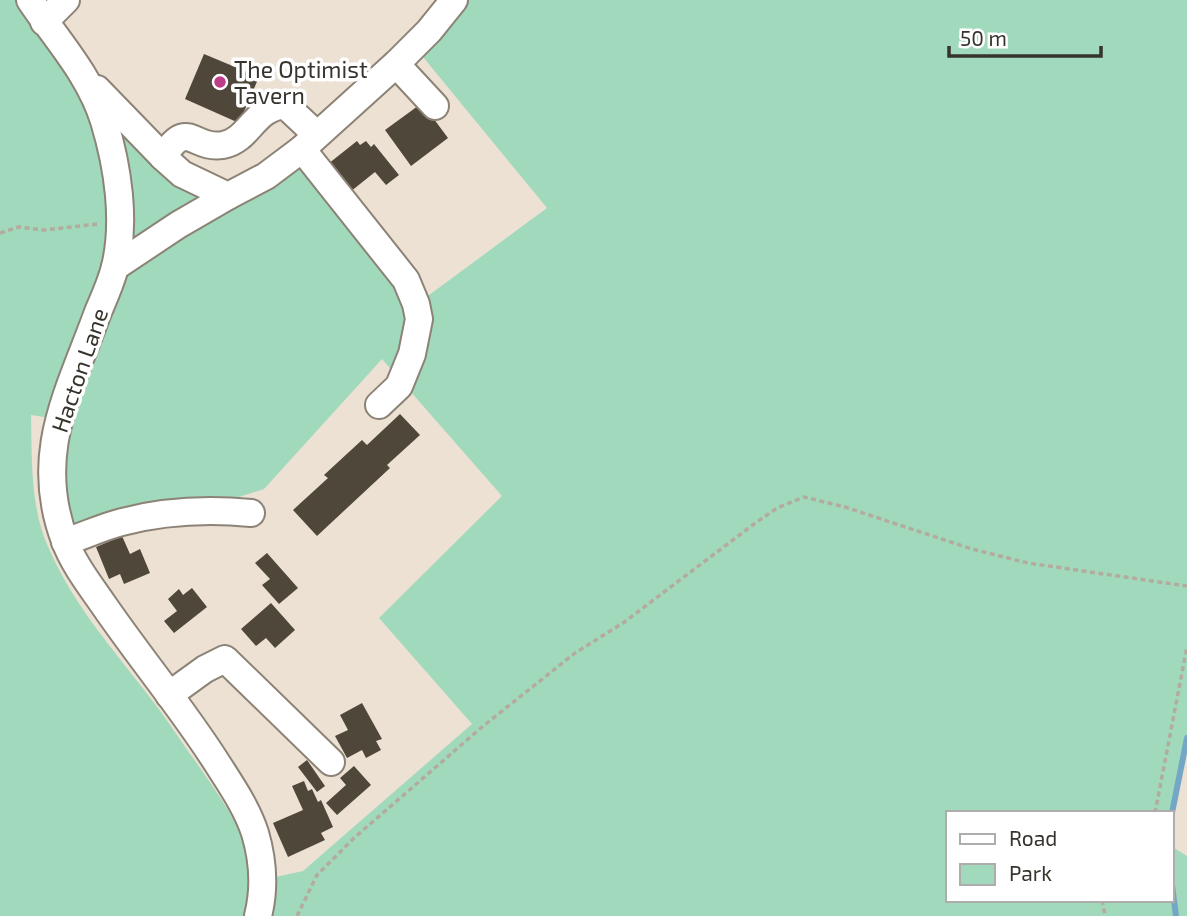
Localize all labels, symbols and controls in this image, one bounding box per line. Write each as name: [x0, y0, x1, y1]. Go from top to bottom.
scale bar: [949, 14, 1101, 58]
text: 50 m: [960, 25, 1007, 50]
place label: The Optimist Tavern: [234, 55, 368, 109]
marker: The Optimist Tavern: [212, 74, 228, 90]
street label: Hacton Lane: [45, 304, 113, 436]
legend: [946, 811, 1173, 902]
text: Road: [1009, 825, 1057, 850]
text: Park: [1009, 860, 1052, 885]

